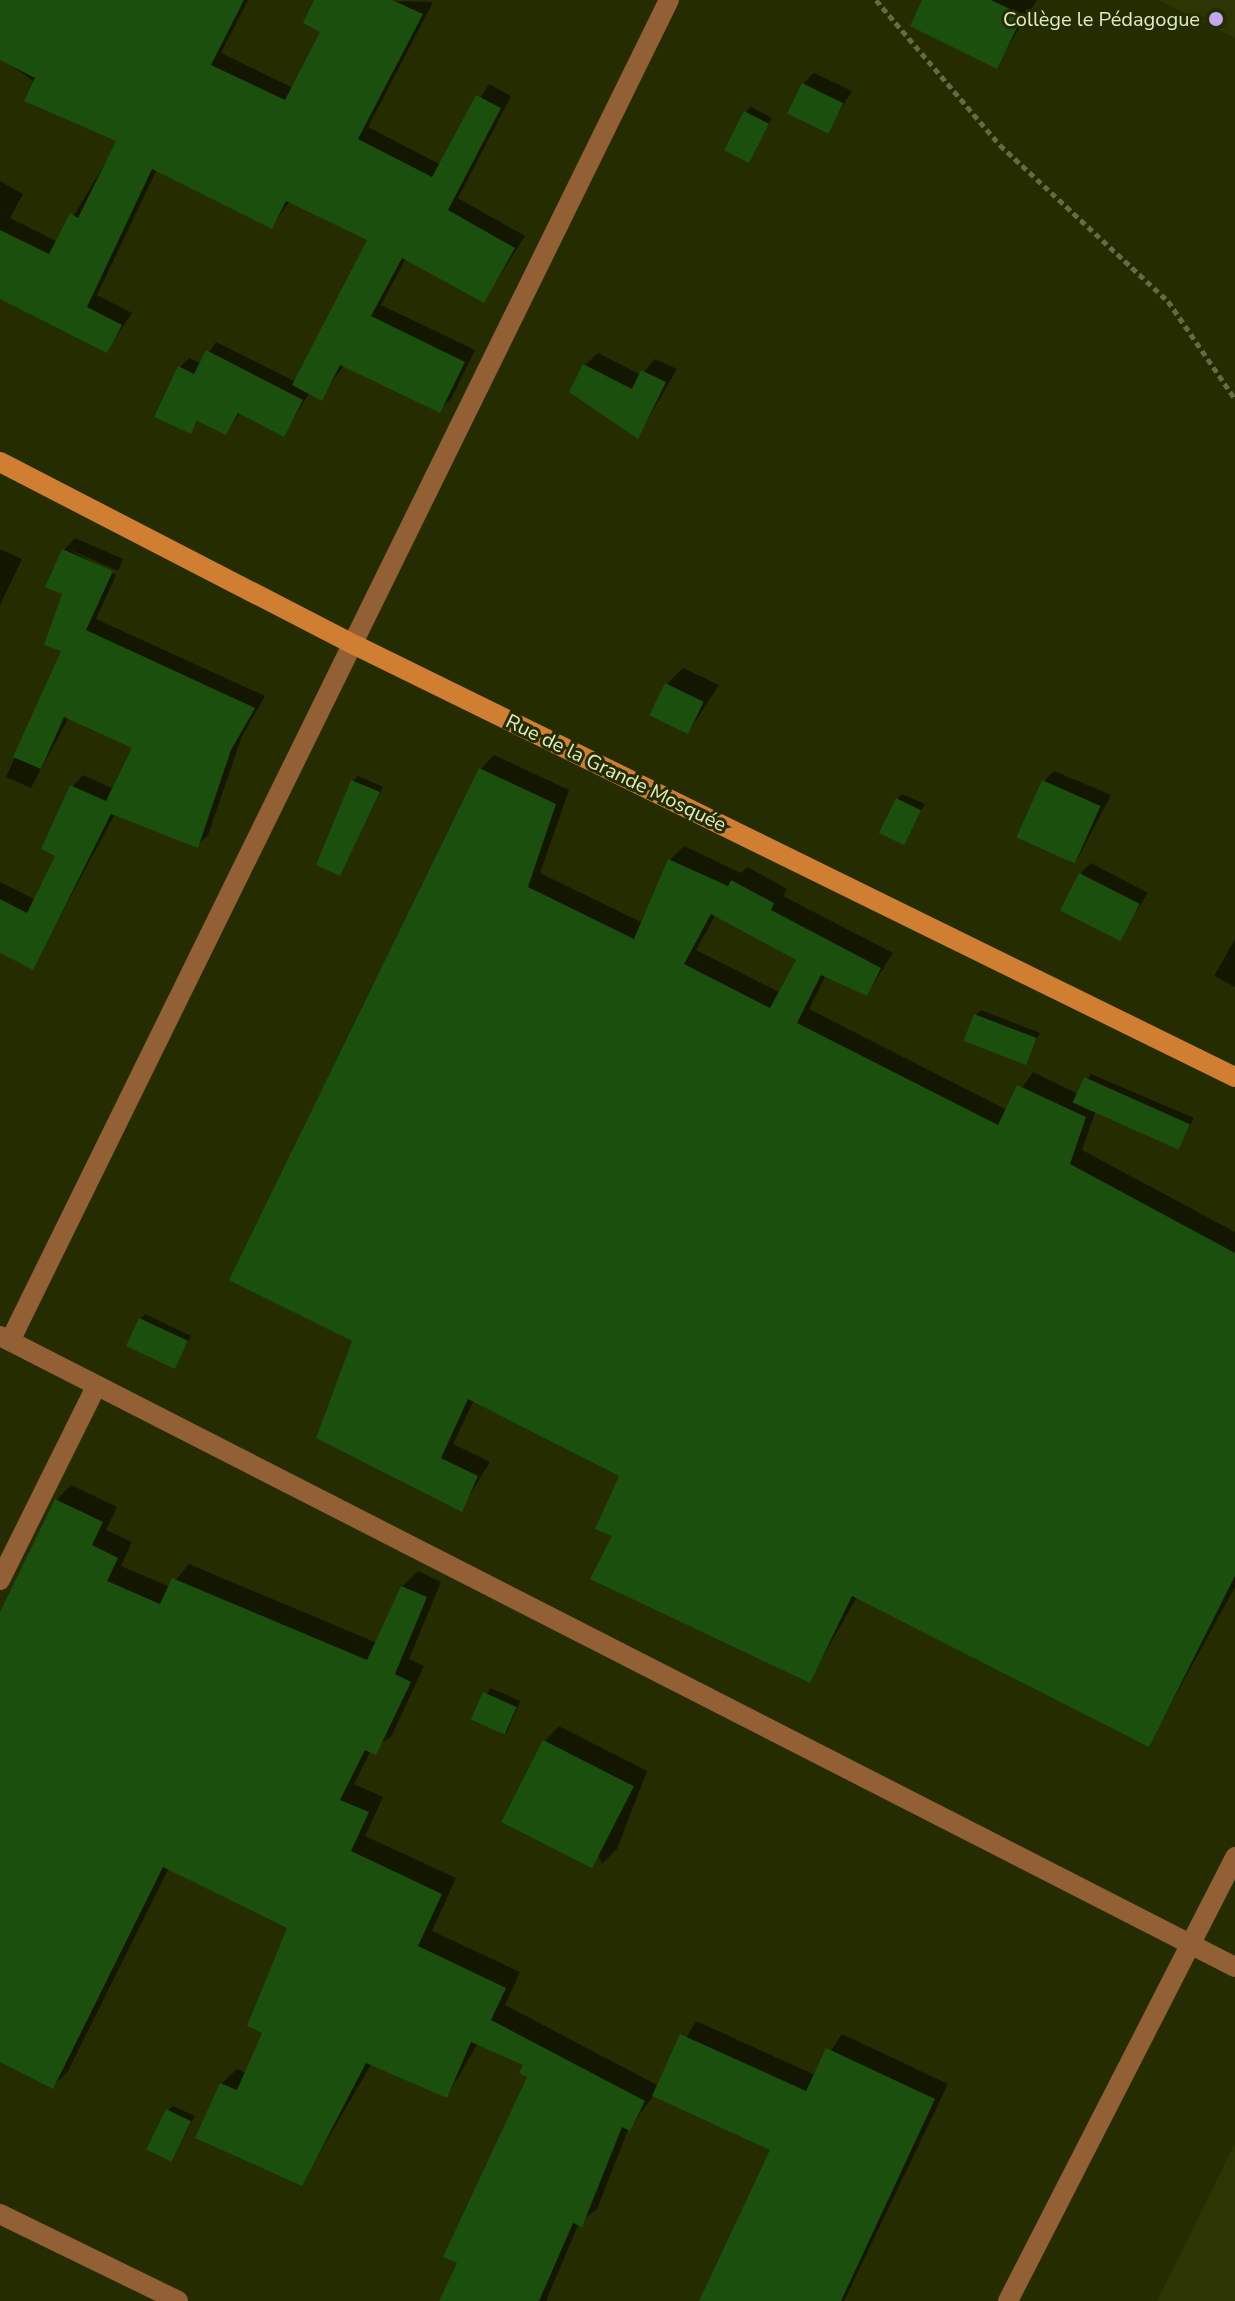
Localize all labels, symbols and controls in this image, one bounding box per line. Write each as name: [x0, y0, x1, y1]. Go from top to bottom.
place label: Collège le Pédagogue: [1003, 7, 1200, 31]
marker: Collège le Pédagogue: [1207, 10, 1225, 28]
street label: Rue de la Grande Mosquée: [502, 709, 730, 837]

